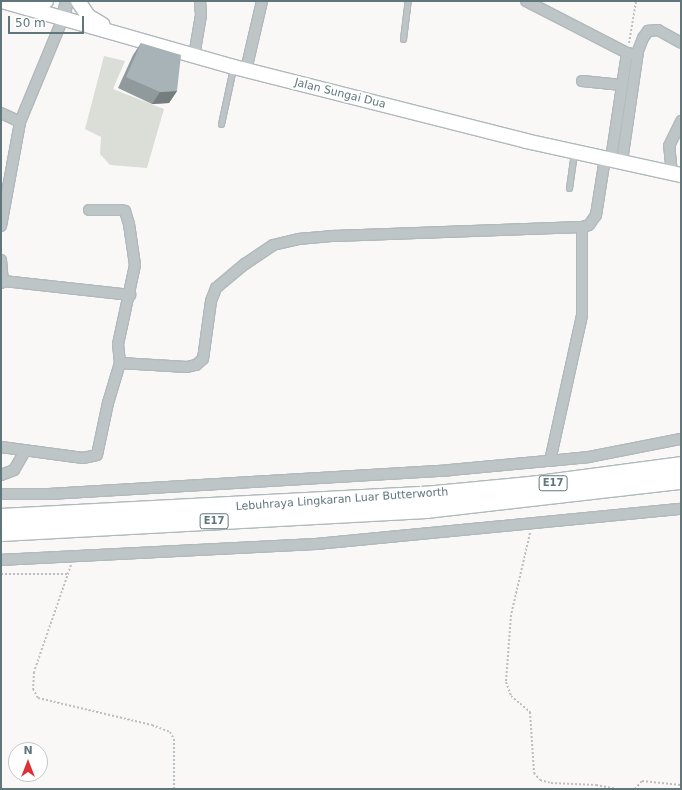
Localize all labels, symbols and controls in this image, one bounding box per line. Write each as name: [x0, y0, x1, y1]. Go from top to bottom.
scale bar: [10, 8, 86, 34]
text: 50 m: [15, 16, 46, 30]
street label: Jalan Sungai Dua: [293, 76, 387, 112]
road number: E17: [538, 475, 568, 491]
street label: Lebuhraya Lingkaran Luar Butterworth: [235, 486, 449, 514]
road number: E17: [199, 513, 229, 529]
north arrow: [8, 742, 48, 782]
text: N: [23, 744, 33, 757]

